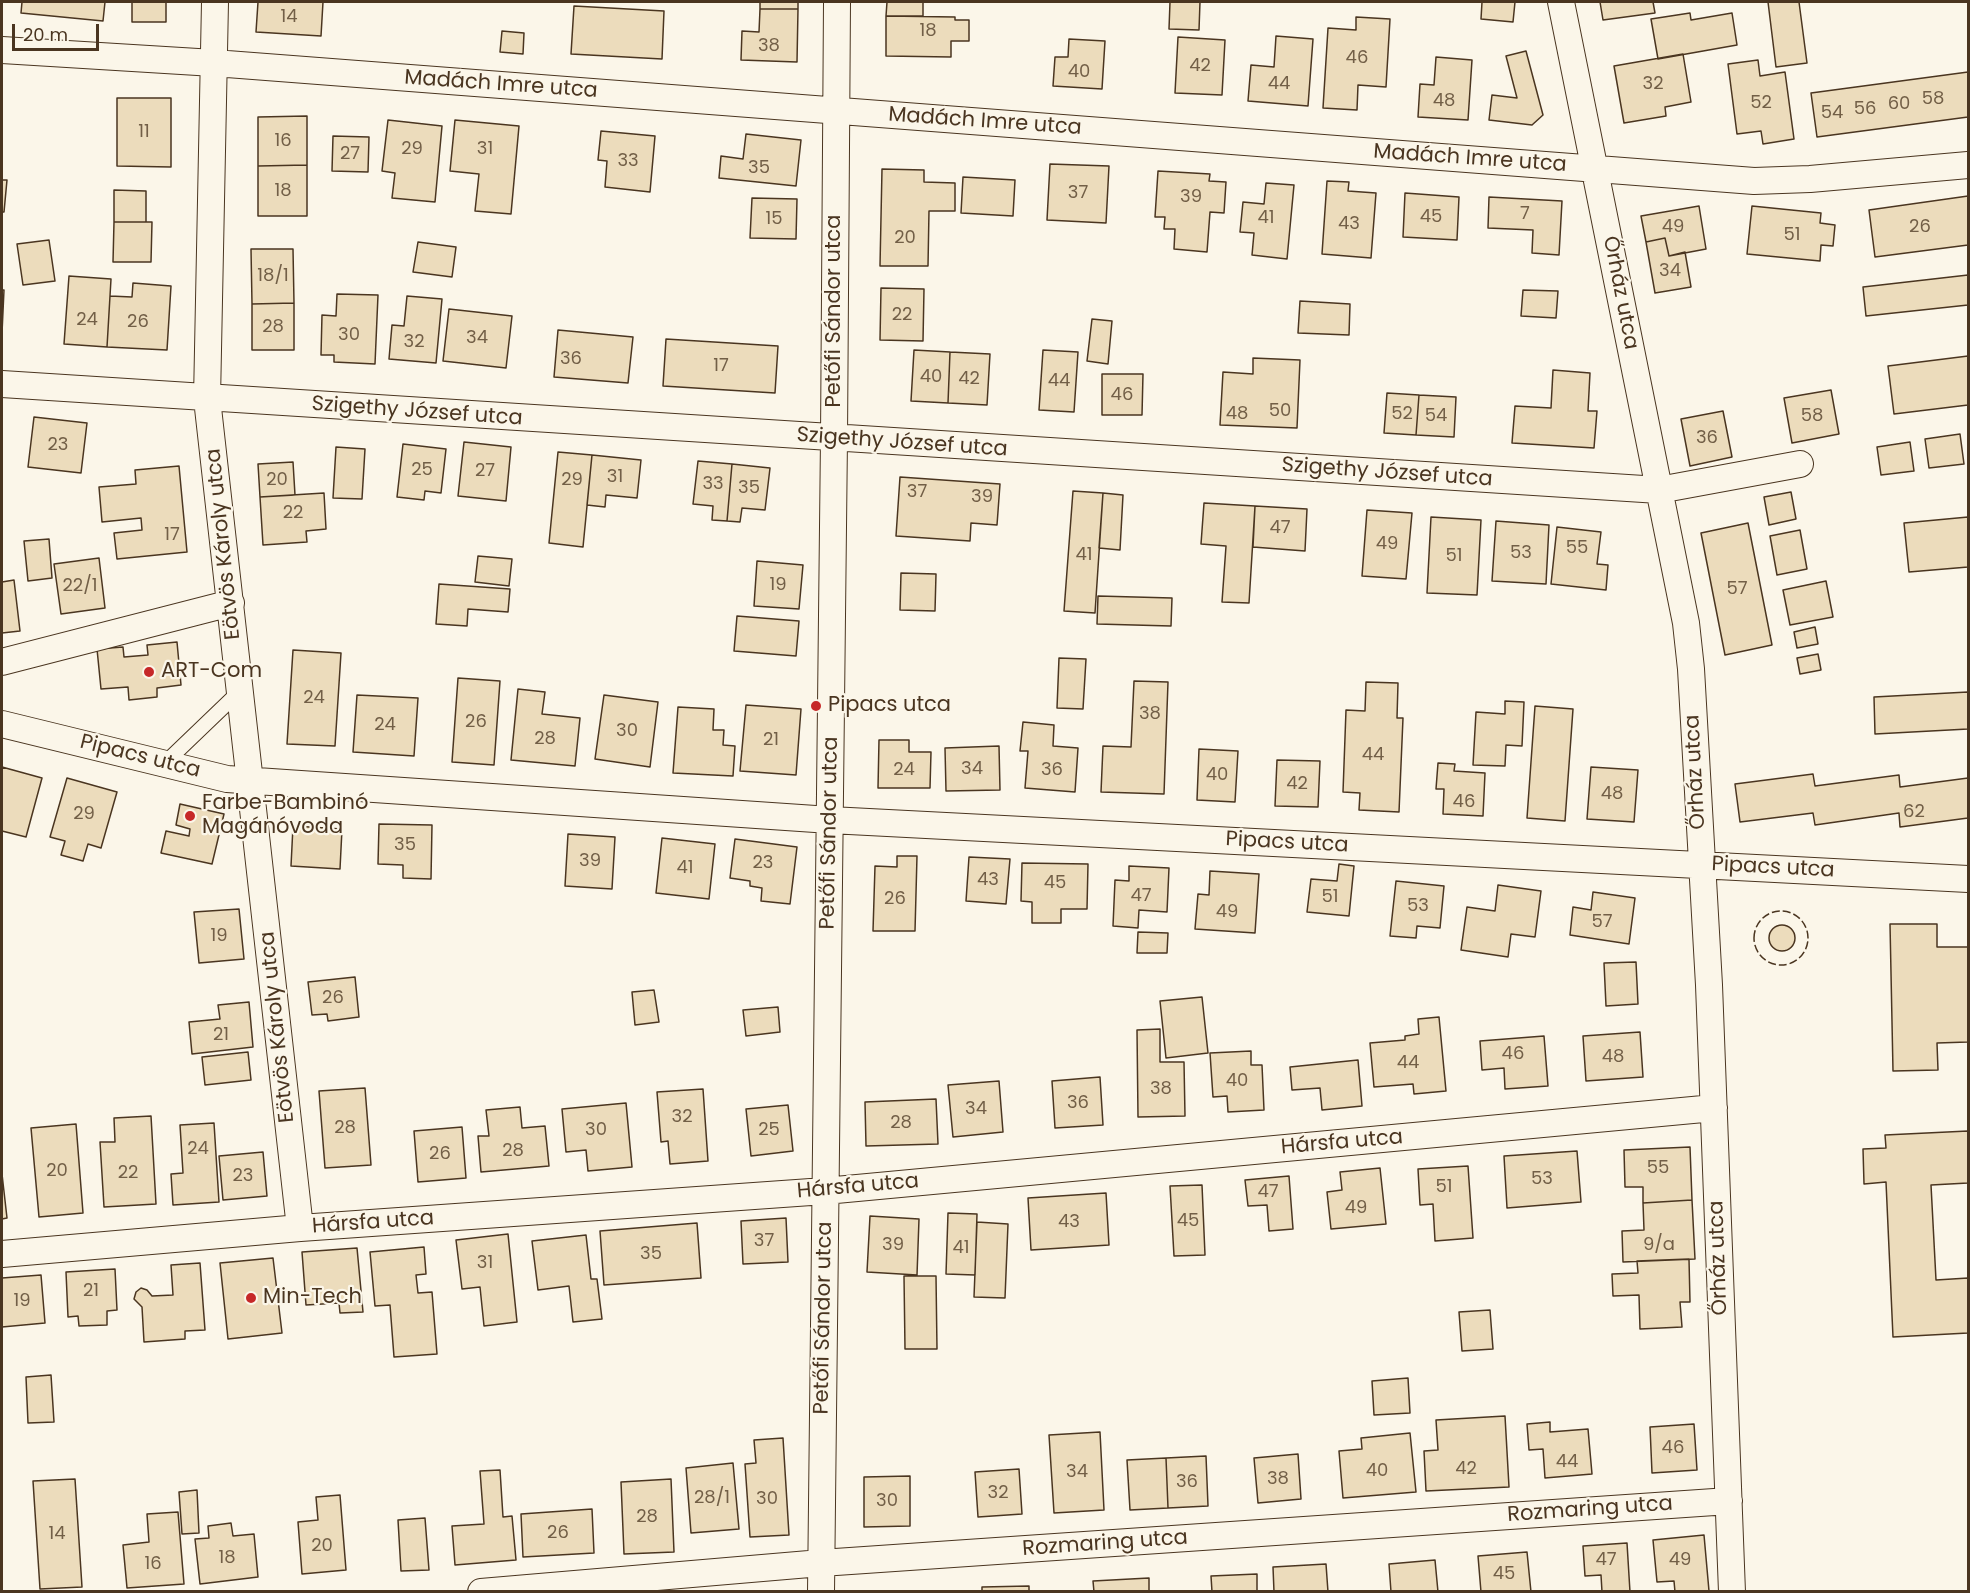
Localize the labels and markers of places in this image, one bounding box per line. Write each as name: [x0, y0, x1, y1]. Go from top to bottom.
place label: ART-Com: [161, 659, 262, 685]
marker: ART-Com: [142, 665, 156, 679]
place label: Pipacs utca: [828, 693, 951, 719]
marker: Pipacs utca: [809, 699, 823, 713]
place label: Farbe-Bambinó Magánóvoda: [202, 791, 368, 841]
marker: Farbe-Bambinó Magánóvoda: [183, 809, 197, 823]
place label: Min-Tech: [263, 1285, 362, 1311]
marker: Min-Tech: [244, 1291, 258, 1305]

